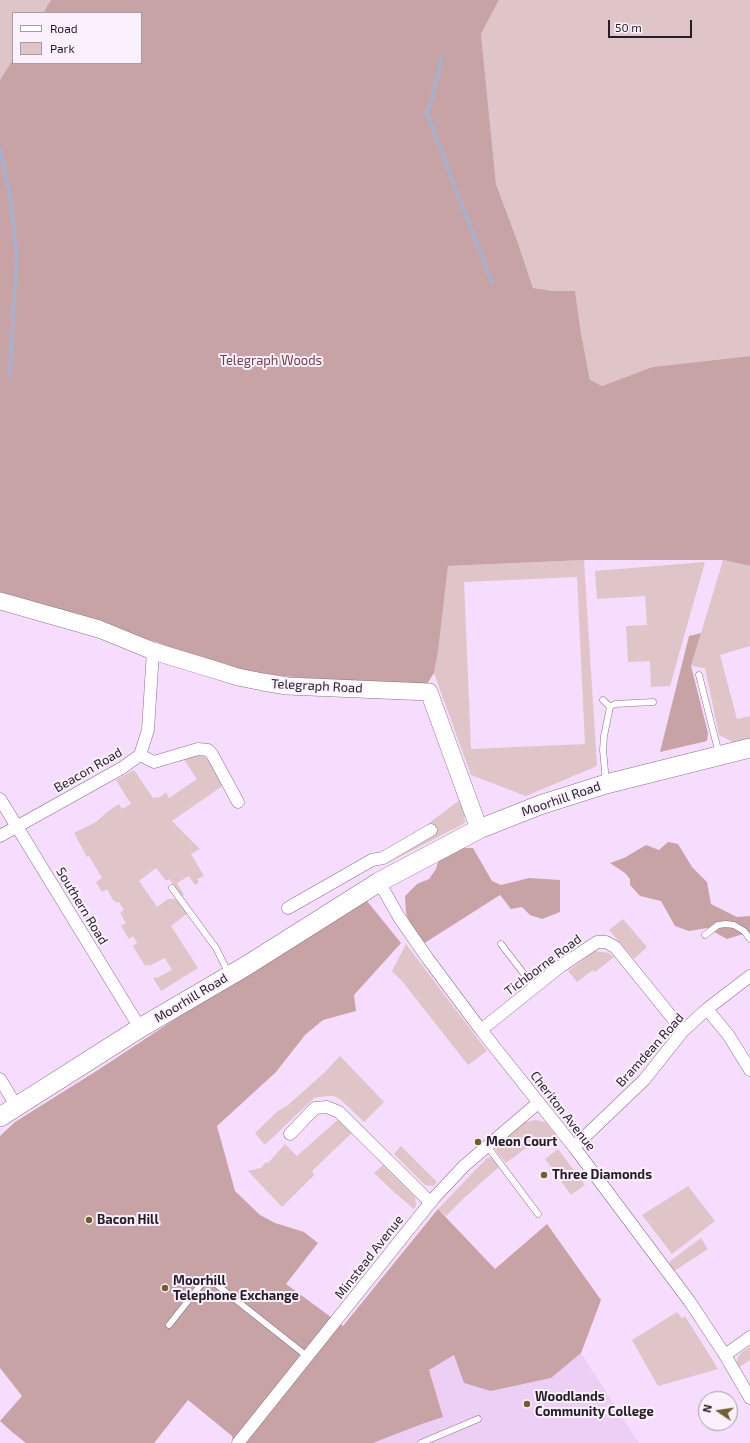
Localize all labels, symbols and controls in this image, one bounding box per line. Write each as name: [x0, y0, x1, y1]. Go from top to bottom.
legend: [12, 12, 142, 64]
scale bar: [610, 12, 694, 38]
text: 50 m: [615, 20, 642, 34]
text: Road: [50, 21, 78, 35]
text: Park: [50, 41, 75, 55]
park label: Telegraph Woods: [220, 353, 322, 369]
street label: Telegraph Road: [271, 676, 363, 696]
street label: Beacon Road: [51, 744, 125, 796]
street label: Moorhill Road: [519, 778, 603, 820]
street label: Southern Road: [53, 865, 111, 947]
street label: Tichborne Road: [502, 931, 584, 999]
street label: Moorhill Road: [152, 970, 230, 1026]
street label: Bramdean Road: [613, 1010, 687, 1090]
street label: Cheriton Avenue: [527, 1068, 599, 1154]
place label: Meon Court: [486, 1134, 557, 1150]
marker: Meon Court: [473, 1137, 483, 1147]
place label: Three Diamonds: [552, 1167, 652, 1183]
marker: Three Diamonds: [539, 1170, 549, 1180]
place label: Bacon Hill: [97, 1212, 159, 1228]
street label: Minstead Avenue: [332, 1212, 406, 1302]
marker: Bacon Hill: [84, 1215, 94, 1225]
place label: Moorhill Telephone Exchange: [173, 1273, 299, 1304]
marker: Moorhill Telephone Exchange: [160, 1283, 170, 1293]
place label: Woodlands Community College: [535, 1389, 654, 1420]
north arrow: [698, 1391, 738, 1431]
marker: Woodlands Community College: [522, 1399, 532, 1409]
text: N: [700, 1403, 714, 1414]

